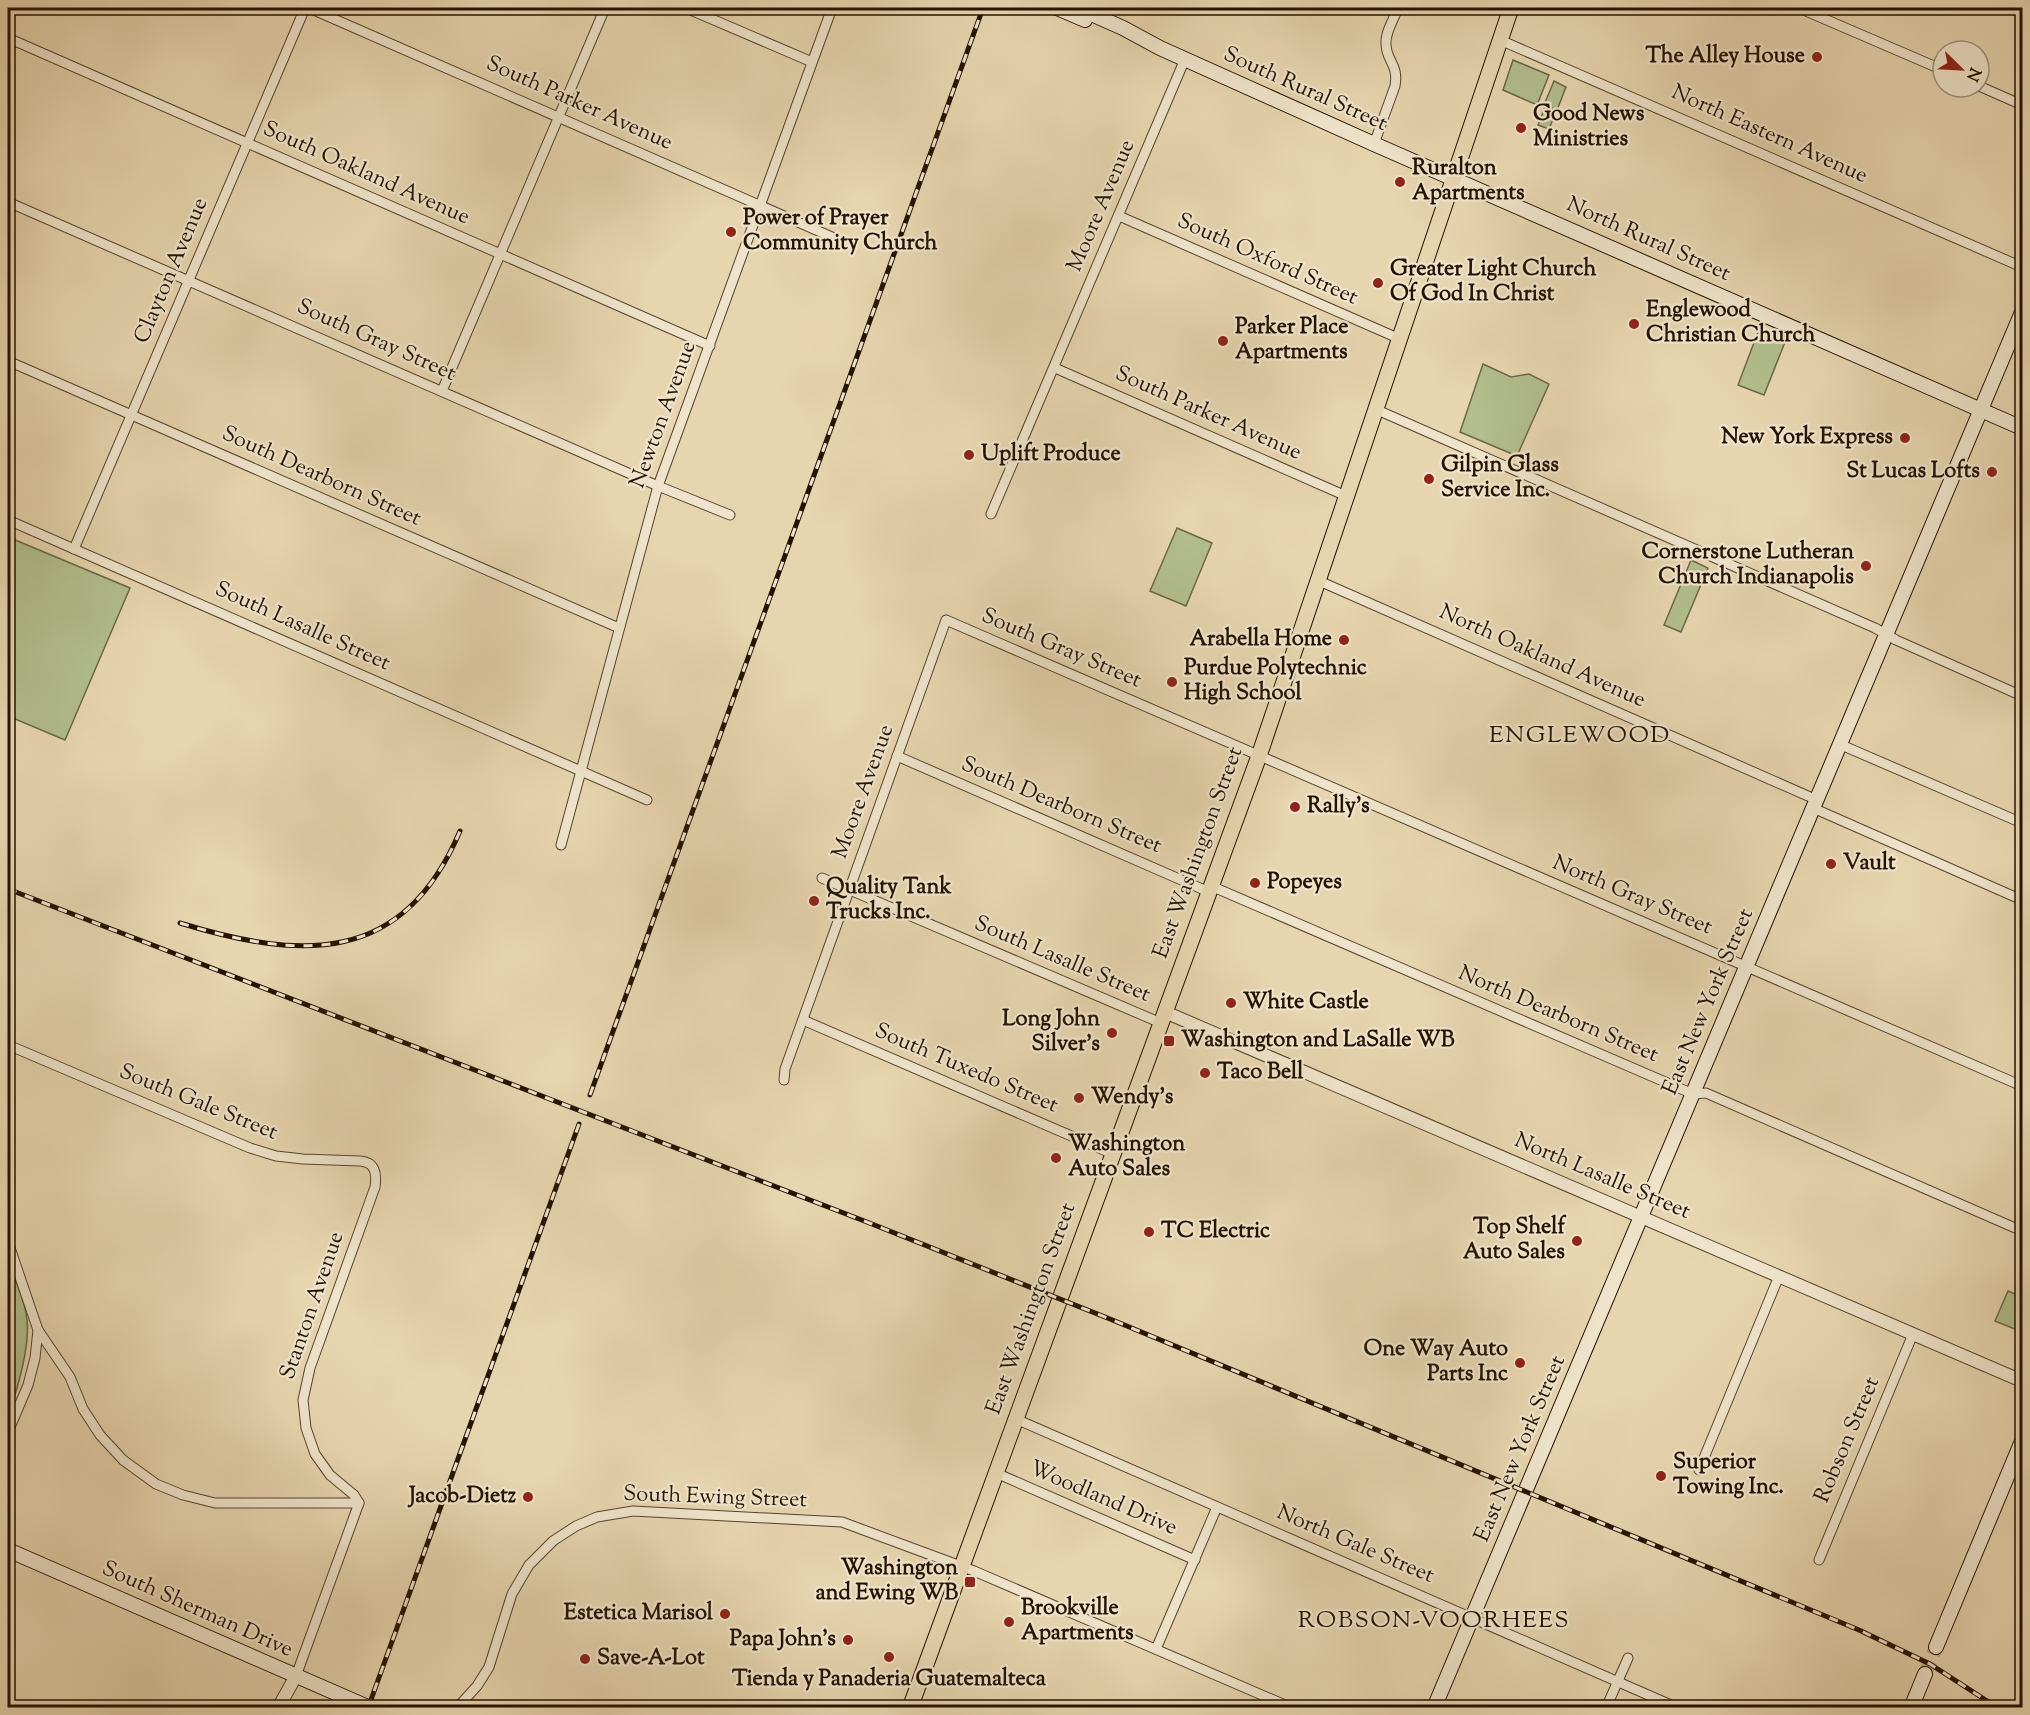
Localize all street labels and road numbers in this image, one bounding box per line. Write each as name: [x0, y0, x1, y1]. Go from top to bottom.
street label: South Rural Street: [1218, 39, 1393, 141]
street label: South Parker Avenue: [481, 48, 677, 160]
street label: North Eastern Avenue: [1666, 77, 1872, 193]
street label: South Oakland Avenue: [257, 114, 475, 234]
street label: Moore Avenue: [1060, 135, 1144, 277]
street label: North Rural Street: [1561, 189, 1736, 291]
street label: Clayton Avenue: [127, 193, 217, 349]
street label: South Oxford Street: [1171, 206, 1363, 314]
street label: South Gray Street: [291, 292, 461, 391]
street label: Newton Avenue: [623, 337, 705, 493]
street label: South Parker Avenue: [1110, 358, 1306, 470]
street label: South Dearborn Street: [216, 419, 426, 536]
street label: South Lasalle Street: [209, 574, 395, 680]
street label: North Oakland Avenue: [1434, 597, 1650, 717]
street label: South Gray Street: [976, 601, 1147, 697]
street label: Moore Avenue: [825, 720, 903, 864]
street label: East Washington Street: [1146, 742, 1252, 963]
street label: South Dearborn Street: [956, 749, 1167, 863]
street label: North Gray Street: [1547, 848, 1717, 944]
street label: East New York Street: [1655, 903, 1763, 1100]
street label: South Lasalle Street: [969, 908, 1156, 1012]
street label: North Dearborn Street: [1453, 958, 1664, 1072]
street label: South Tuxedo Street: [869, 1016, 1063, 1122]
street label: South Gale Street: [114, 1057, 283, 1150]
street label: North Lasalle Street: [1509, 1125, 1696, 1229]
street label: East Washington Street: [979, 1198, 1085, 1419]
street label: Stanton Avenue: [273, 1228, 353, 1384]
street label: East New York Street: [1467, 1350, 1575, 1547]
street label: Robson Street: [1807, 1372, 1889, 1508]
street label: Woodland Drive: [1024, 1453, 1182, 1545]
street label: South Ewing Street: [623, 1479, 808, 1517]
street label: North Gale Street: [1271, 1497, 1439, 1593]
street label: South Sherman Drive: [96, 1553, 298, 1667]

